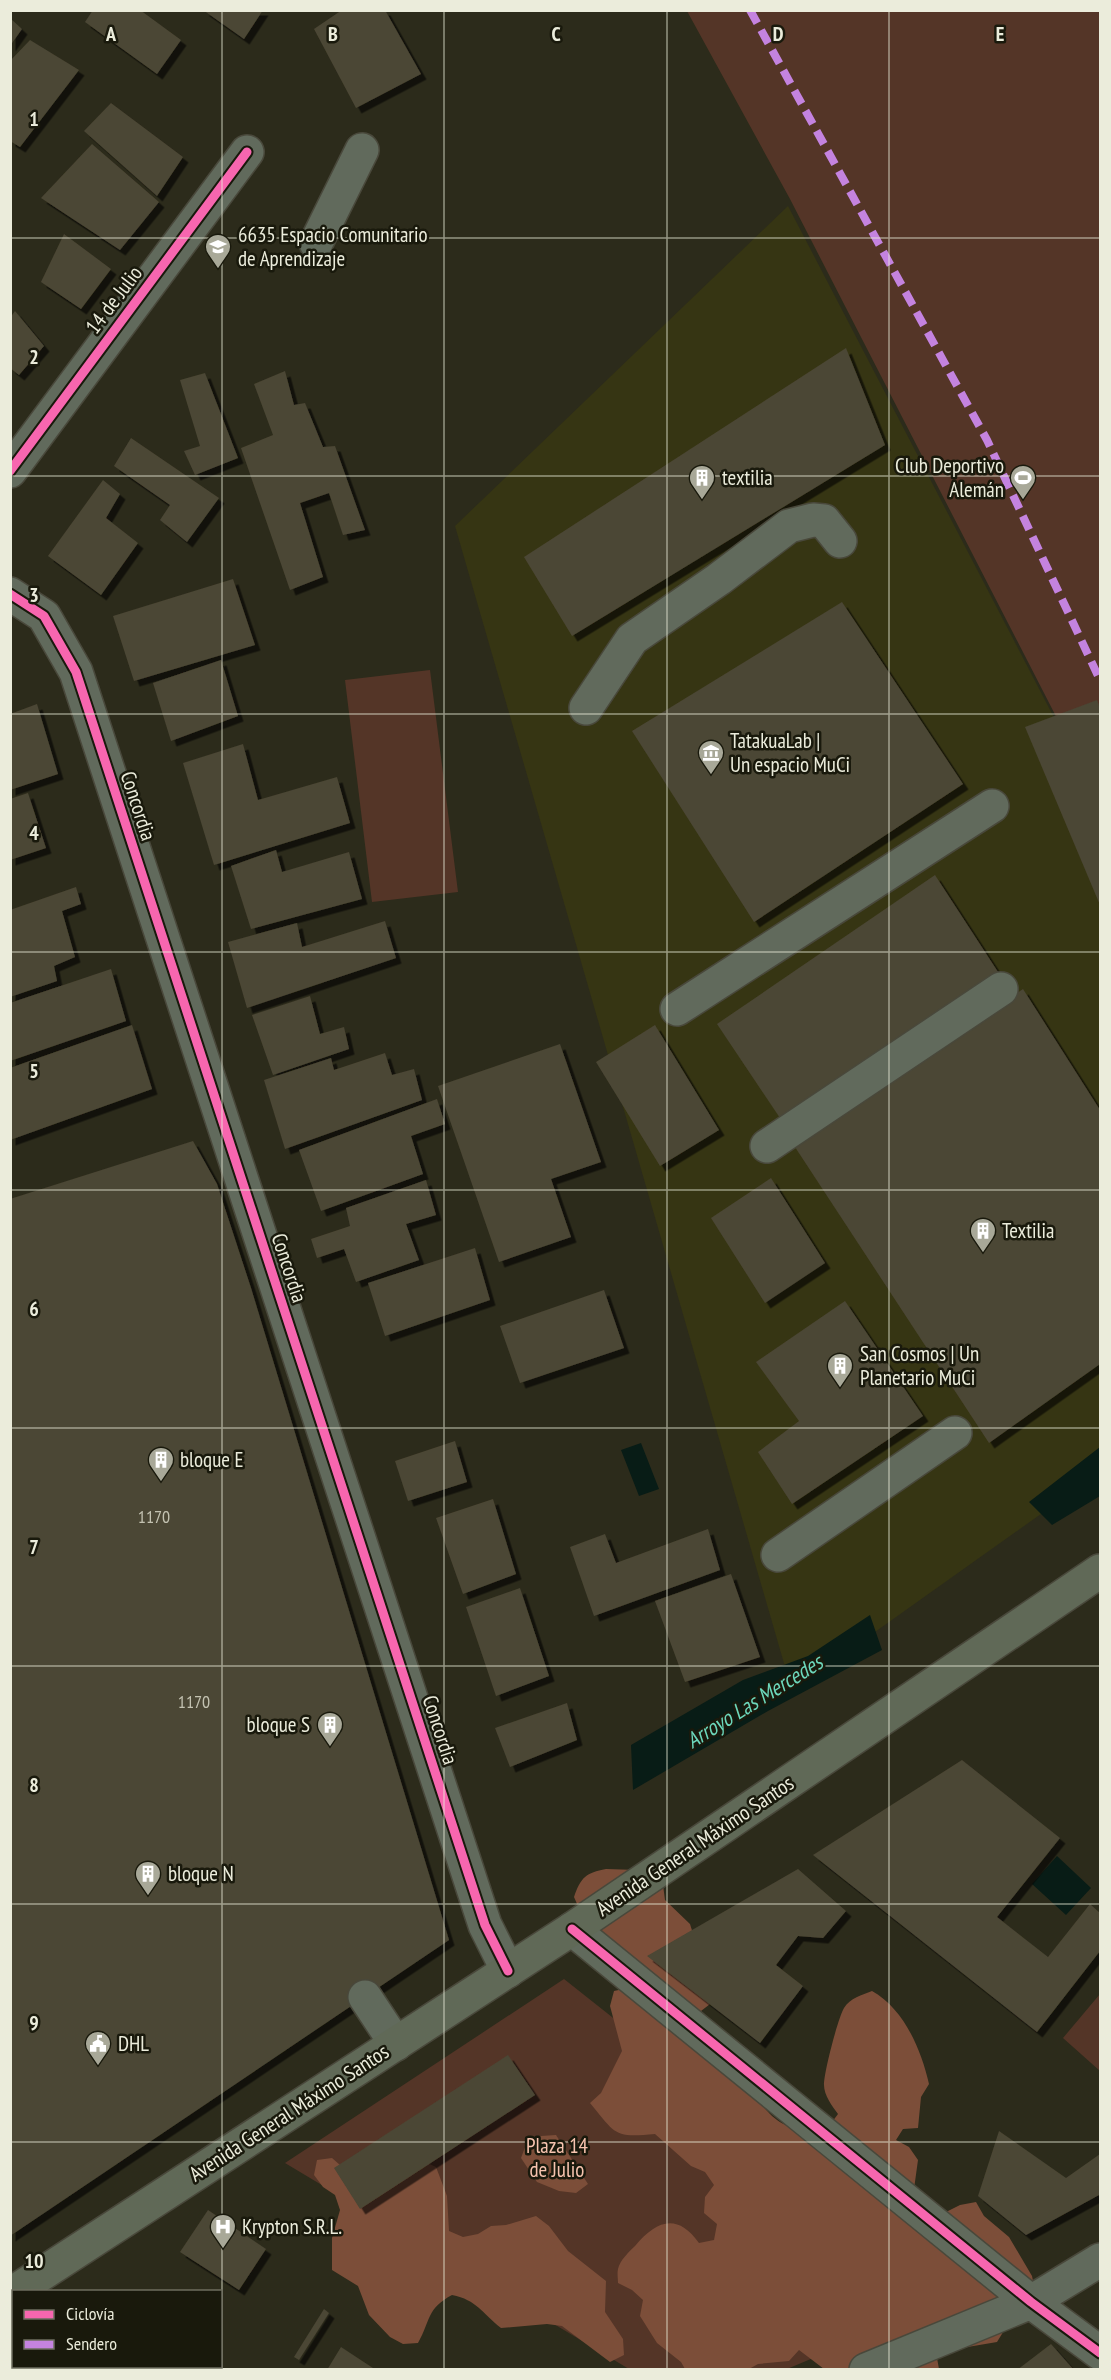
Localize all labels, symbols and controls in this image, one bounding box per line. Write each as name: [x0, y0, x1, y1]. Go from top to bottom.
text: A: [105, 21, 117, 47]
text: B: [328, 21, 338, 47]
text: C: [551, 21, 561, 47]
text: D: [773, 21, 784, 47]
text: E: [996, 21, 1004, 47]
text: 1: [29, 106, 39, 132]
place label: 6635 Espacio Comunitario de Aprendizaje: [238, 221, 428, 272]
school or university icon: 6635 Espacio Comunitario de Aprendizaje: [203, 232, 233, 270]
street label: 14 de Julio: [79, 260, 148, 339]
text: 2: [29, 344, 39, 370]
place label: Club Deportivo Alemán: [895, 452, 1004, 503]
building icon: textilia: [687, 463, 717, 501]
sports icon: Club Deportivo Alemán: [1008, 463, 1038, 501]
place label: textilia: [722, 464, 773, 491]
text: 3: [29, 582, 39, 608]
place label: TatakuaLab | Un espacio MuCi: [730, 727, 850, 778]
museum icon: TatakuaLab | Un espacio MuCi: [696, 738, 726, 776]
street label: Concordia: [115, 768, 162, 844]
text: 4: [29, 820, 39, 846]
text: 5: [29, 1058, 39, 1084]
building icon: Textilia: [968, 1216, 998, 1254]
place label: Textilia: [1002, 1217, 1054, 1244]
street label: Concordia: [266, 1230, 313, 1306]
text: 6: [29, 1296, 39, 1322]
place label: San Cosmos | Un Planetario MuCi: [860, 1340, 979, 1391]
building icon: San Cosmos | Un Planetario MuCi: [825, 1351, 855, 1389]
building icon: bloque E: [146, 1445, 176, 1483]
place label: bloque E: [180, 1446, 243, 1473]
house number: 1170: [138, 1505, 170, 1528]
text: 7: [29, 1534, 39, 1560]
water label: Arroyo Las Mercedes: [681, 1647, 830, 1754]
house number: 1170: [178, 1690, 210, 1713]
street label: Concordia: [417, 1692, 464, 1768]
building icon: bloque S: [315, 1710, 345, 1748]
place label: bloque S: [247, 1711, 310, 1738]
street label: Avenida General Máximo Santos: [591, 1769, 799, 1922]
text: 8: [29, 1772, 39, 1798]
building icon: bloque N: [133, 1859, 163, 1897]
place label: bloque N: [168, 1860, 234, 1887]
text: 9: [29, 2010, 39, 2036]
public building icon: DHL: [83, 2029, 113, 2067]
place label: DHL: [118, 2030, 149, 2057]
street label: Avenida General Máximo Santos: [184, 2038, 394, 2187]
park label: Plaza 14 de Julio: [526, 2132, 589, 2183]
hospital icon: Krypton S.R.L.: [208, 2212, 238, 2250]
place label: Krypton S.R.L.: [242, 2213, 342, 2240]
text: 10: [24, 2248, 44, 2274]
legend: [12, 2290, 222, 2368]
text: Ciclovía: [66, 2302, 114, 2325]
text: Sendero: [66, 2332, 117, 2355]

